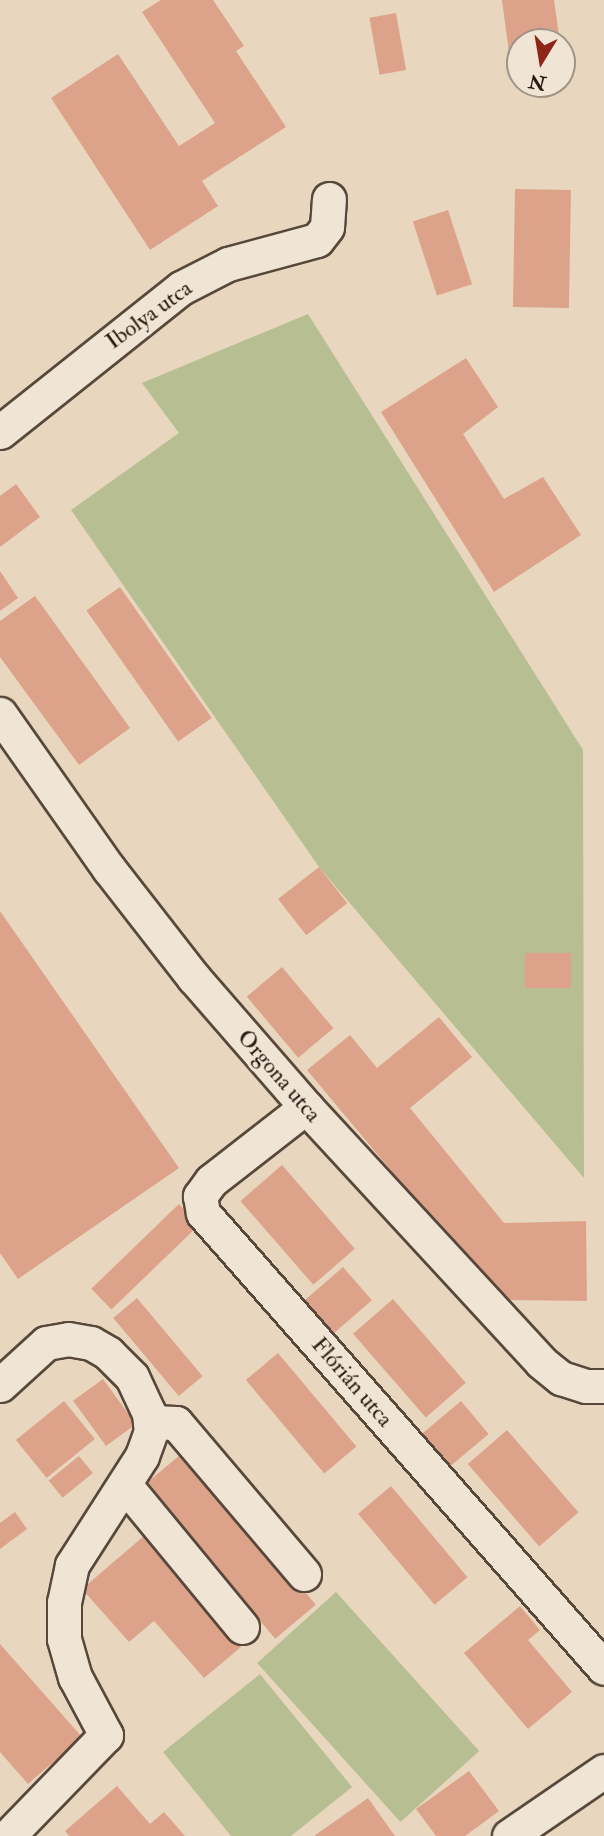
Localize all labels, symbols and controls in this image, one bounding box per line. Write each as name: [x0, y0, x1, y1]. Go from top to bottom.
north arrow: [506, 28, 576, 98]
text: N: [527, 68, 548, 95]
street label: Ibolya utca: [101, 275, 197, 355]
street label: Orgona utca: [231, 1024, 327, 1128]
street label: Flórián utca: [305, 1331, 399, 1433]

